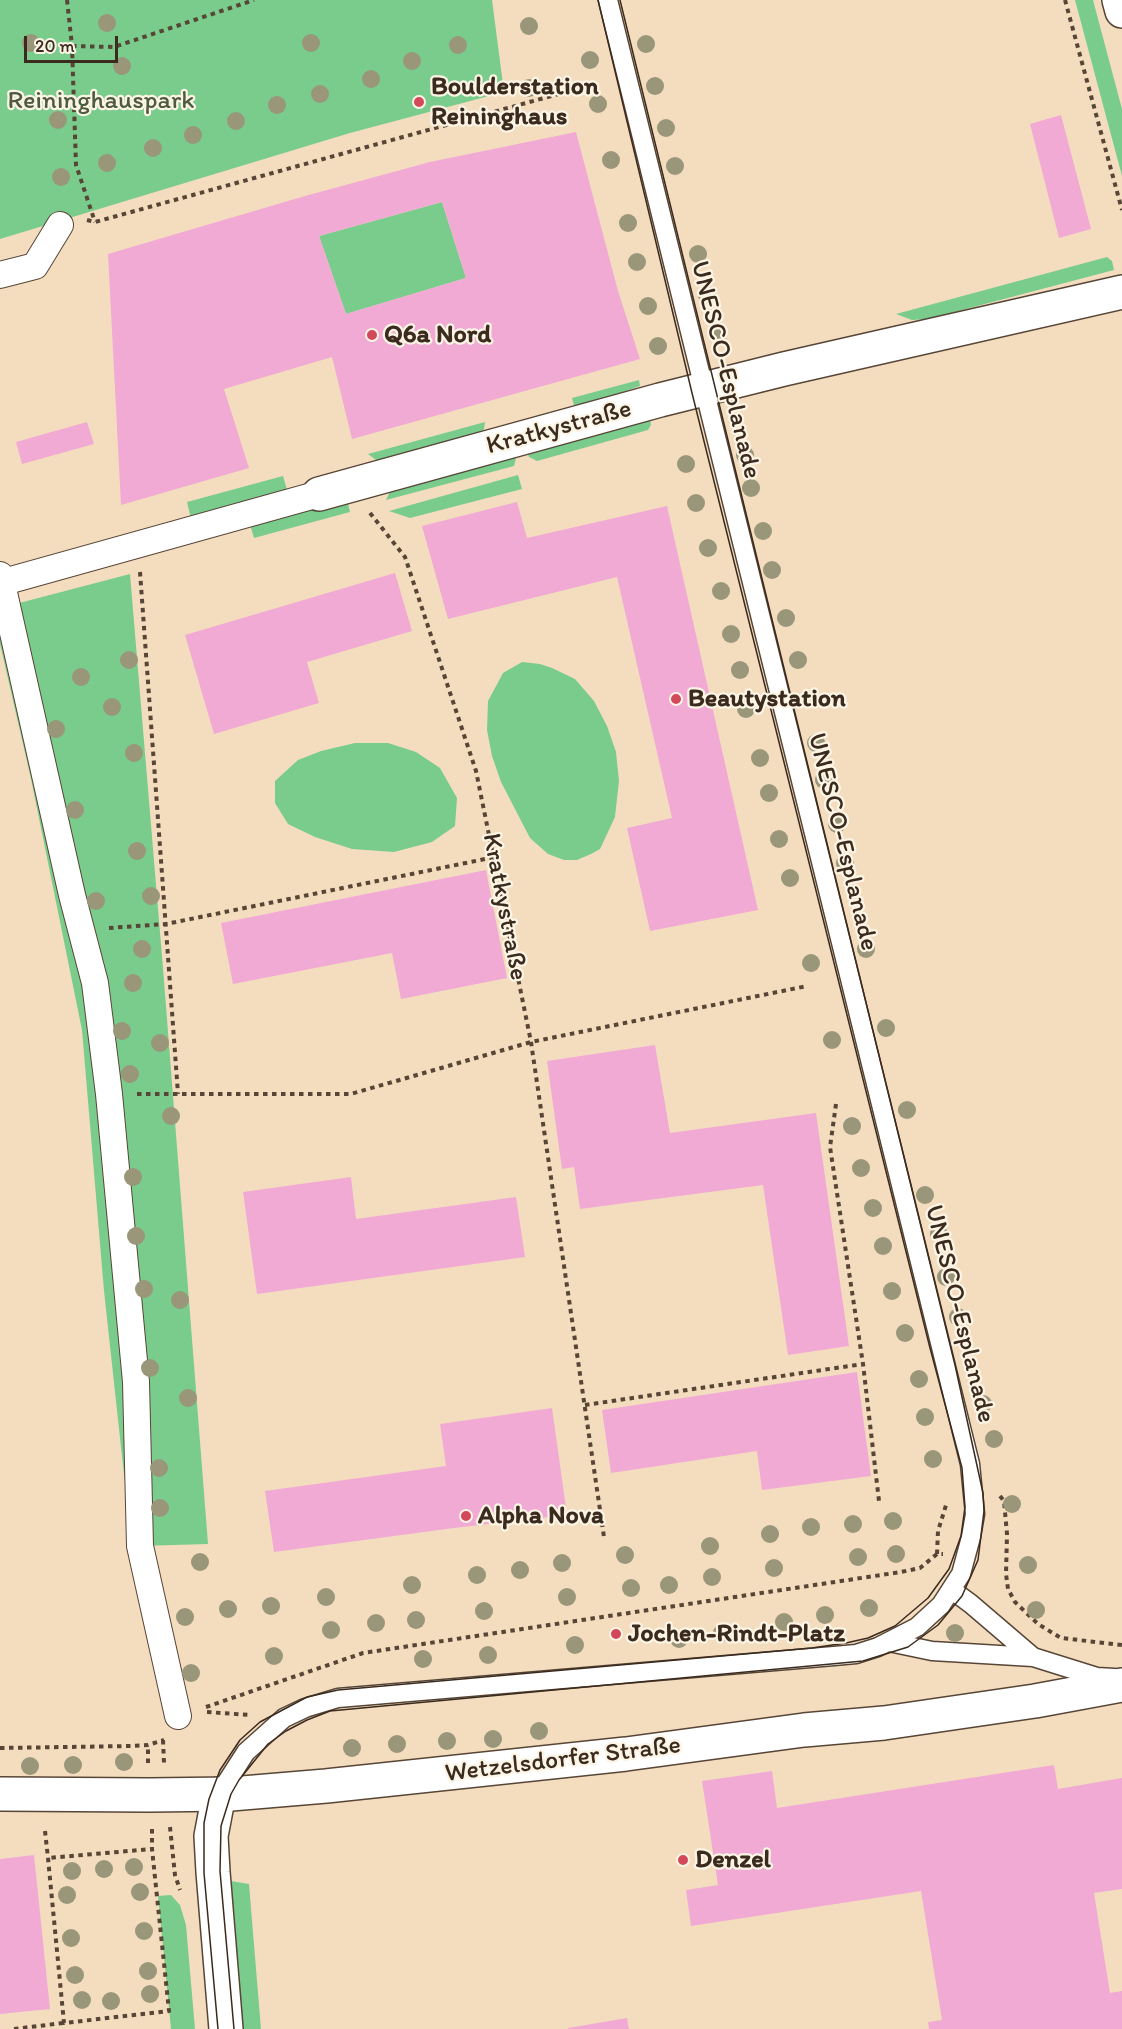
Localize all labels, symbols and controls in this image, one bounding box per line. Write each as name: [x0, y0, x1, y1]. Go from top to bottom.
scale bar: [27, 24, 122, 62]
text: 20 m: [35, 35, 75, 57]
place label: Boulderstation Reininghaus: [431, 71, 599, 132]
park label: Reininghauspark: [7, 85, 195, 117]
marker: Boulderstation Reininghaus: [412, 95, 426, 109]
street label: UNESCO-Esplanade: [683, 258, 767, 482]
place label: Q6a Nord: [384, 319, 491, 351]
marker: Q6a Nord: [365, 328, 379, 342]
street label: Kratkystraße: [483, 394, 635, 462]
place label: Beautystation: [688, 683, 846, 715]
marker: Beautystation: [669, 692, 683, 706]
street label: UNESCO-Esplanade: [800, 730, 884, 954]
street label: Kratkystraße: [474, 831, 534, 983]
street label: UNESCO-Esplanade: [917, 1202, 1001, 1426]
place label: Alpha Nova: [478, 1500, 604, 1532]
marker: Alpha Nova: [459, 1509, 473, 1523]
place label: Jochen-Rindt-Platz: [628, 1618, 845, 1650]
marker: Jochen-Rindt-Platz: [609, 1627, 623, 1641]
street label: Wetzelsdorfer Straße: [443, 1730, 683, 1790]
place label: Denzel: [695, 1844, 771, 1876]
marker: Denzel: [676, 1853, 690, 1867]

